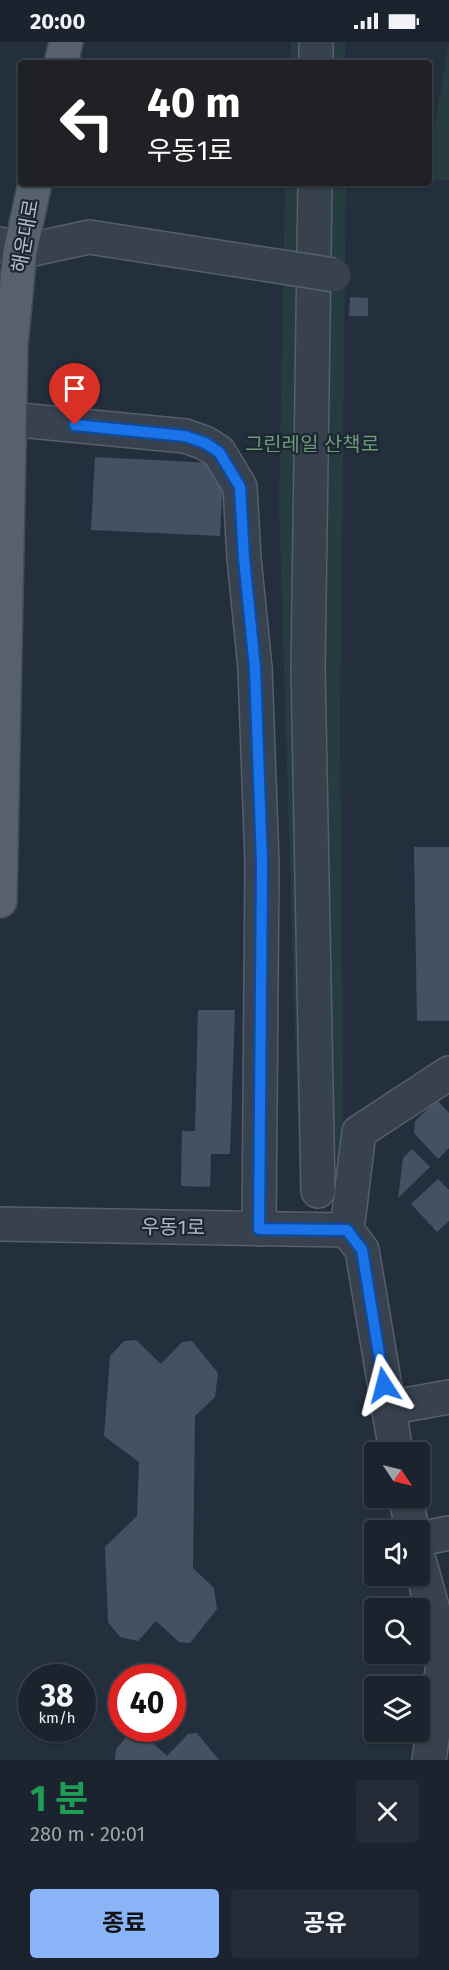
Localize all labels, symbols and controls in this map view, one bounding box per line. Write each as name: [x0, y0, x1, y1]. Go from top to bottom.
text: 20:00: [30, 8, 85, 35]
text: 40 m: [147, 78, 241, 128]
icon: left: [48, 84, 126, 162]
text: 우동1로: [147, 135, 233, 167]
street label: 해운대로: [7, 198, 43, 274]
pin: [49, 363, 100, 425]
icon: arrive: [58, 372, 91, 405]
park label: 그린레일 산책로: [245, 432, 379, 456]
street label: 우동1로: [141, 1214, 205, 1240]
position arrow: [352, 1353, 416, 1417]
north arrow: [364, 1442, 430, 1508]
map controls: [364, 1442, 430, 1742]
button: sound: [364, 1520, 430, 1586]
button: search: [364, 1598, 430, 1664]
speed limit sign: 40: [108, 1664, 186, 1742]
button: layers: [364, 1676, 430, 1742]
text: 38: [40, 1678, 74, 1714]
text: km/h: [38, 1709, 76, 1727]
text: 1 분: [30, 1777, 88, 1821]
button: close: [356, 1780, 419, 1843]
text: 280 m · 20:01: [30, 1822, 145, 1846]
button: 종료: [30, 1889, 219, 1958]
button: 공유: [231, 1889, 419, 1958]

